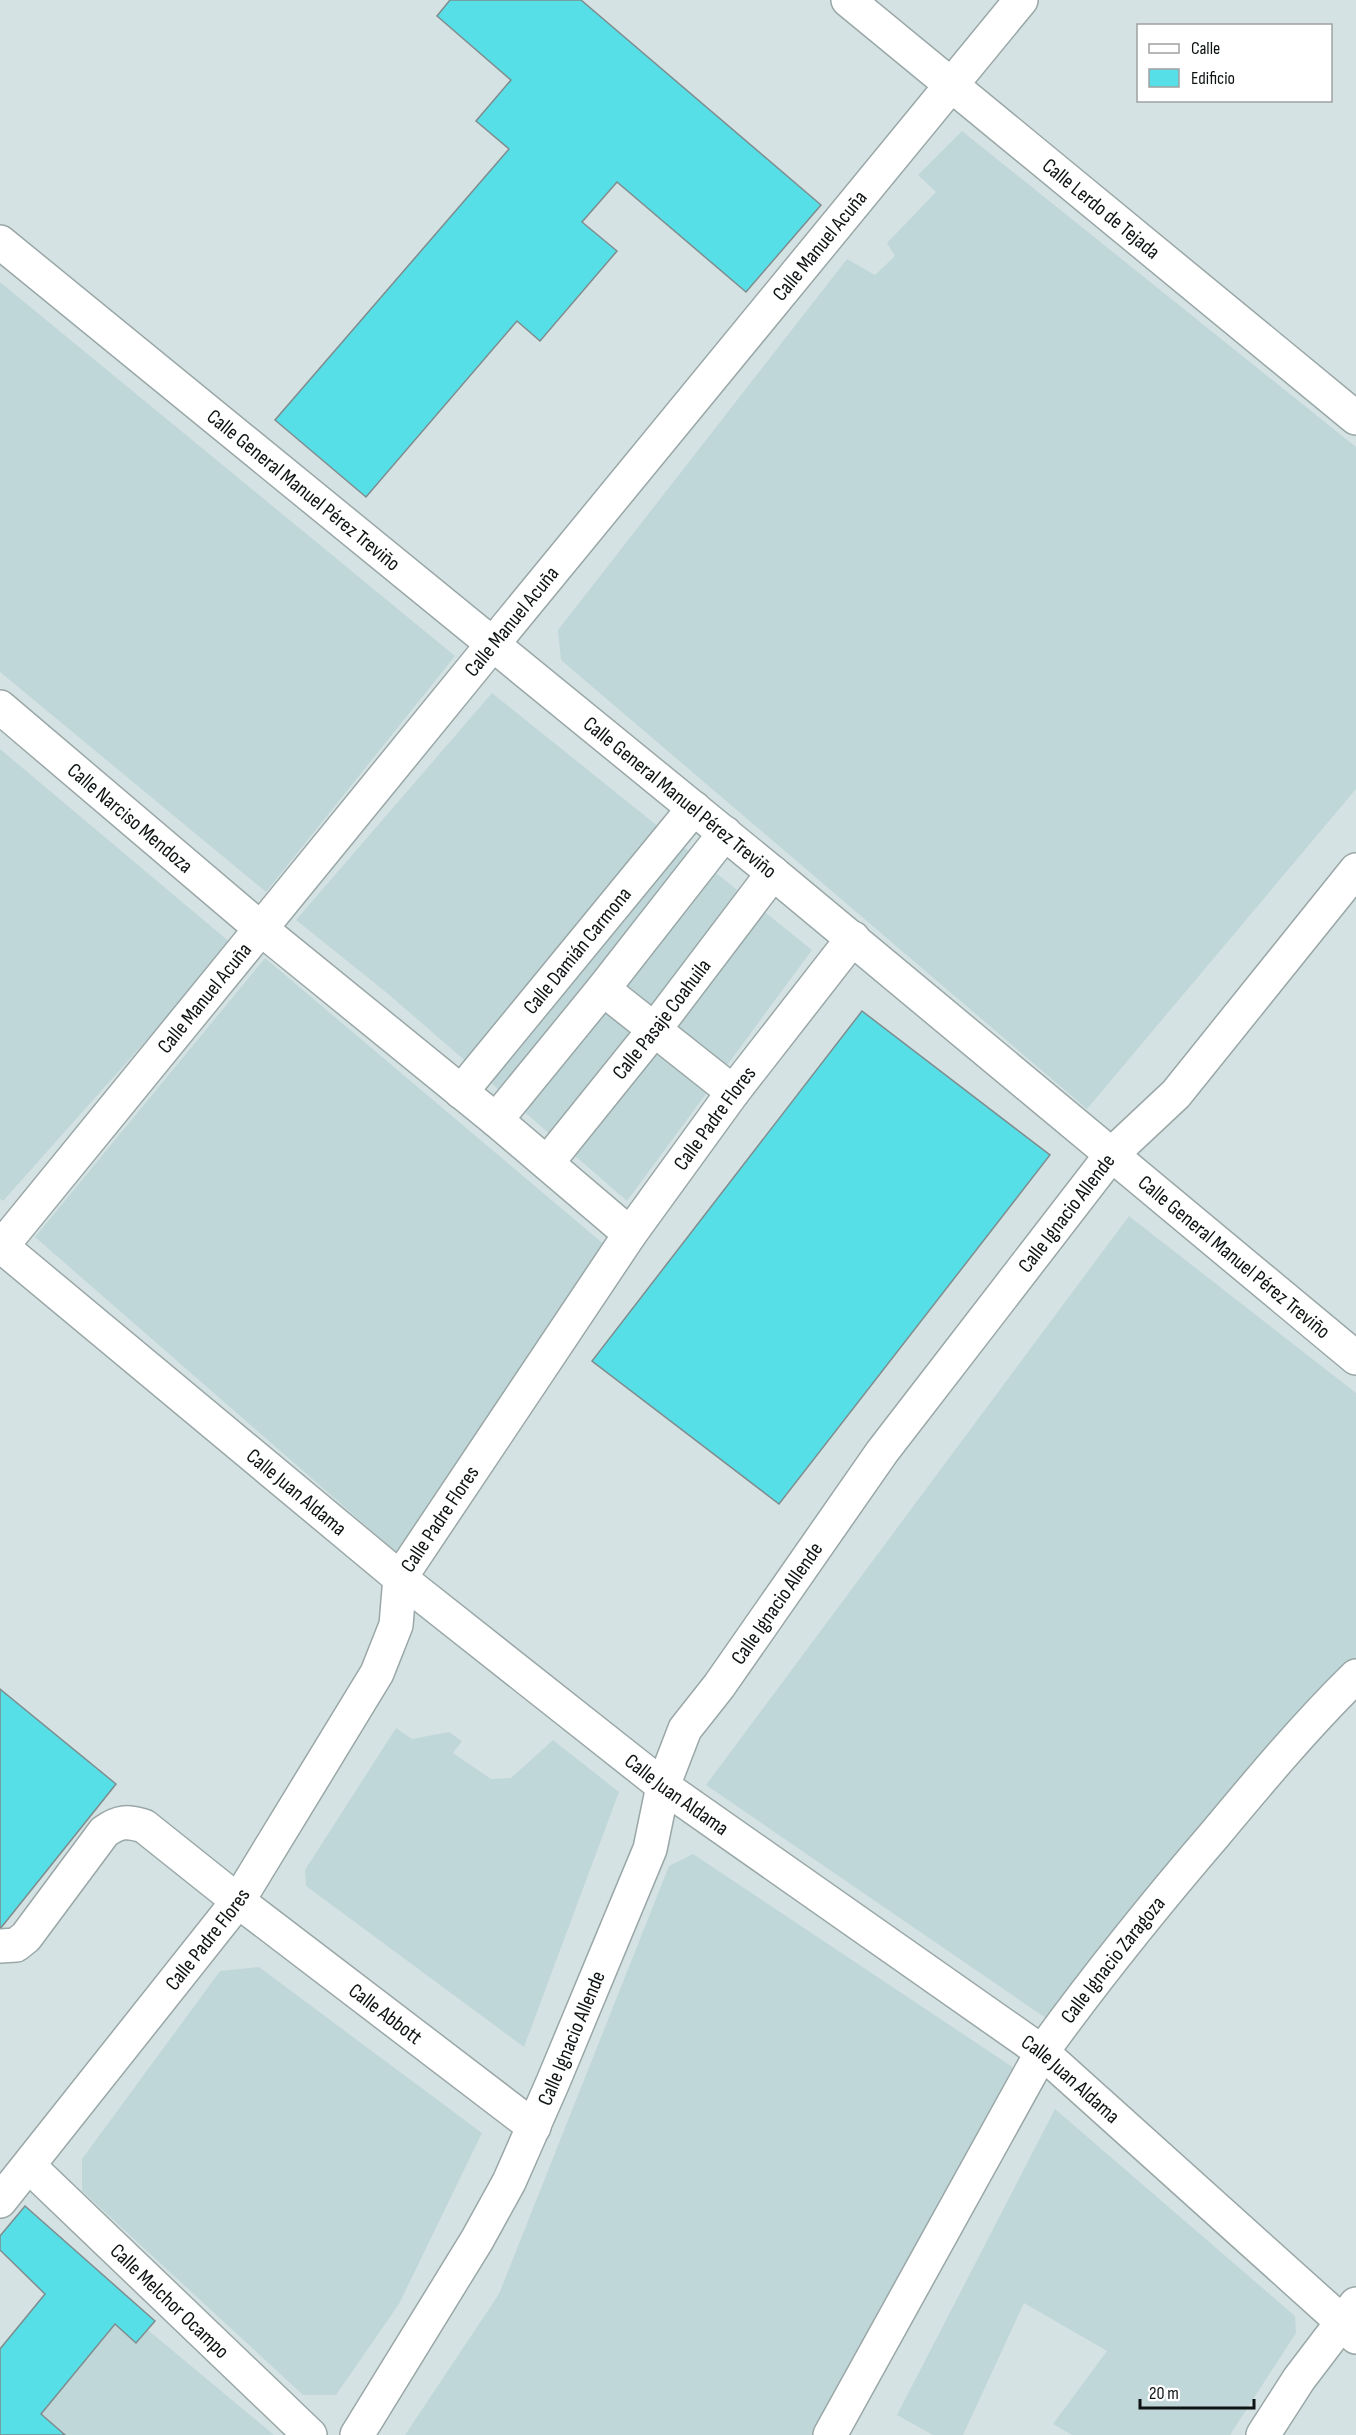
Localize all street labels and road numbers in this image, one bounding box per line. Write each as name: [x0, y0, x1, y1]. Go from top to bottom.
street label: Calle Lerdo de Tejada: [1037, 153, 1165, 264]
street label: Calle Manuel Acuña: [767, 186, 872, 306]
street label: Calle General Manuel Pérez Treviño: [202, 404, 405, 577]
street label: Calle Manuel Acuña: [459, 561, 564, 682]
street label: Calle General Manuel Pérez Treviño: [578, 711, 782, 884]
street label: Calle Narciso Mendoza: [62, 758, 198, 878]
street label: Calle Damián Carmona: [518, 882, 637, 1019]
street label: Calle Manuel Acuña: [152, 938, 257, 1059]
street label: Calle Pasaje Coahuila: [607, 954, 716, 1085]
street label: Calle Padre Flores: [668, 1061, 761, 1175]
street label: Calle Ignacio Allende: [1013, 1149, 1120, 1278]
street label: Calle General Manuel Pérez Treviño: [1133, 1170, 1335, 1344]
street label: Calle Juan Aldama: [241, 1443, 351, 1541]
street label: Calle Padre Flores: [395, 1461, 485, 1577]
street label: Calle Ignacio Allende: [726, 1538, 828, 1669]
street label: Calle Juan Aldama: [620, 1749, 733, 1841]
street label: Calle Padre Flores: [160, 1884, 256, 1996]
street label: Calle Ignacio Zaragoza: [1055, 1891, 1170, 2028]
street label: Calle Ignacio Allende: [532, 1967, 611, 2109]
street label: Calle Abbott: [344, 1978, 427, 2050]
street label: Calle Juan Aldama: [1016, 2029, 1125, 2129]
street label: Calle Melchor Ocampo: [105, 2238, 234, 2364]

